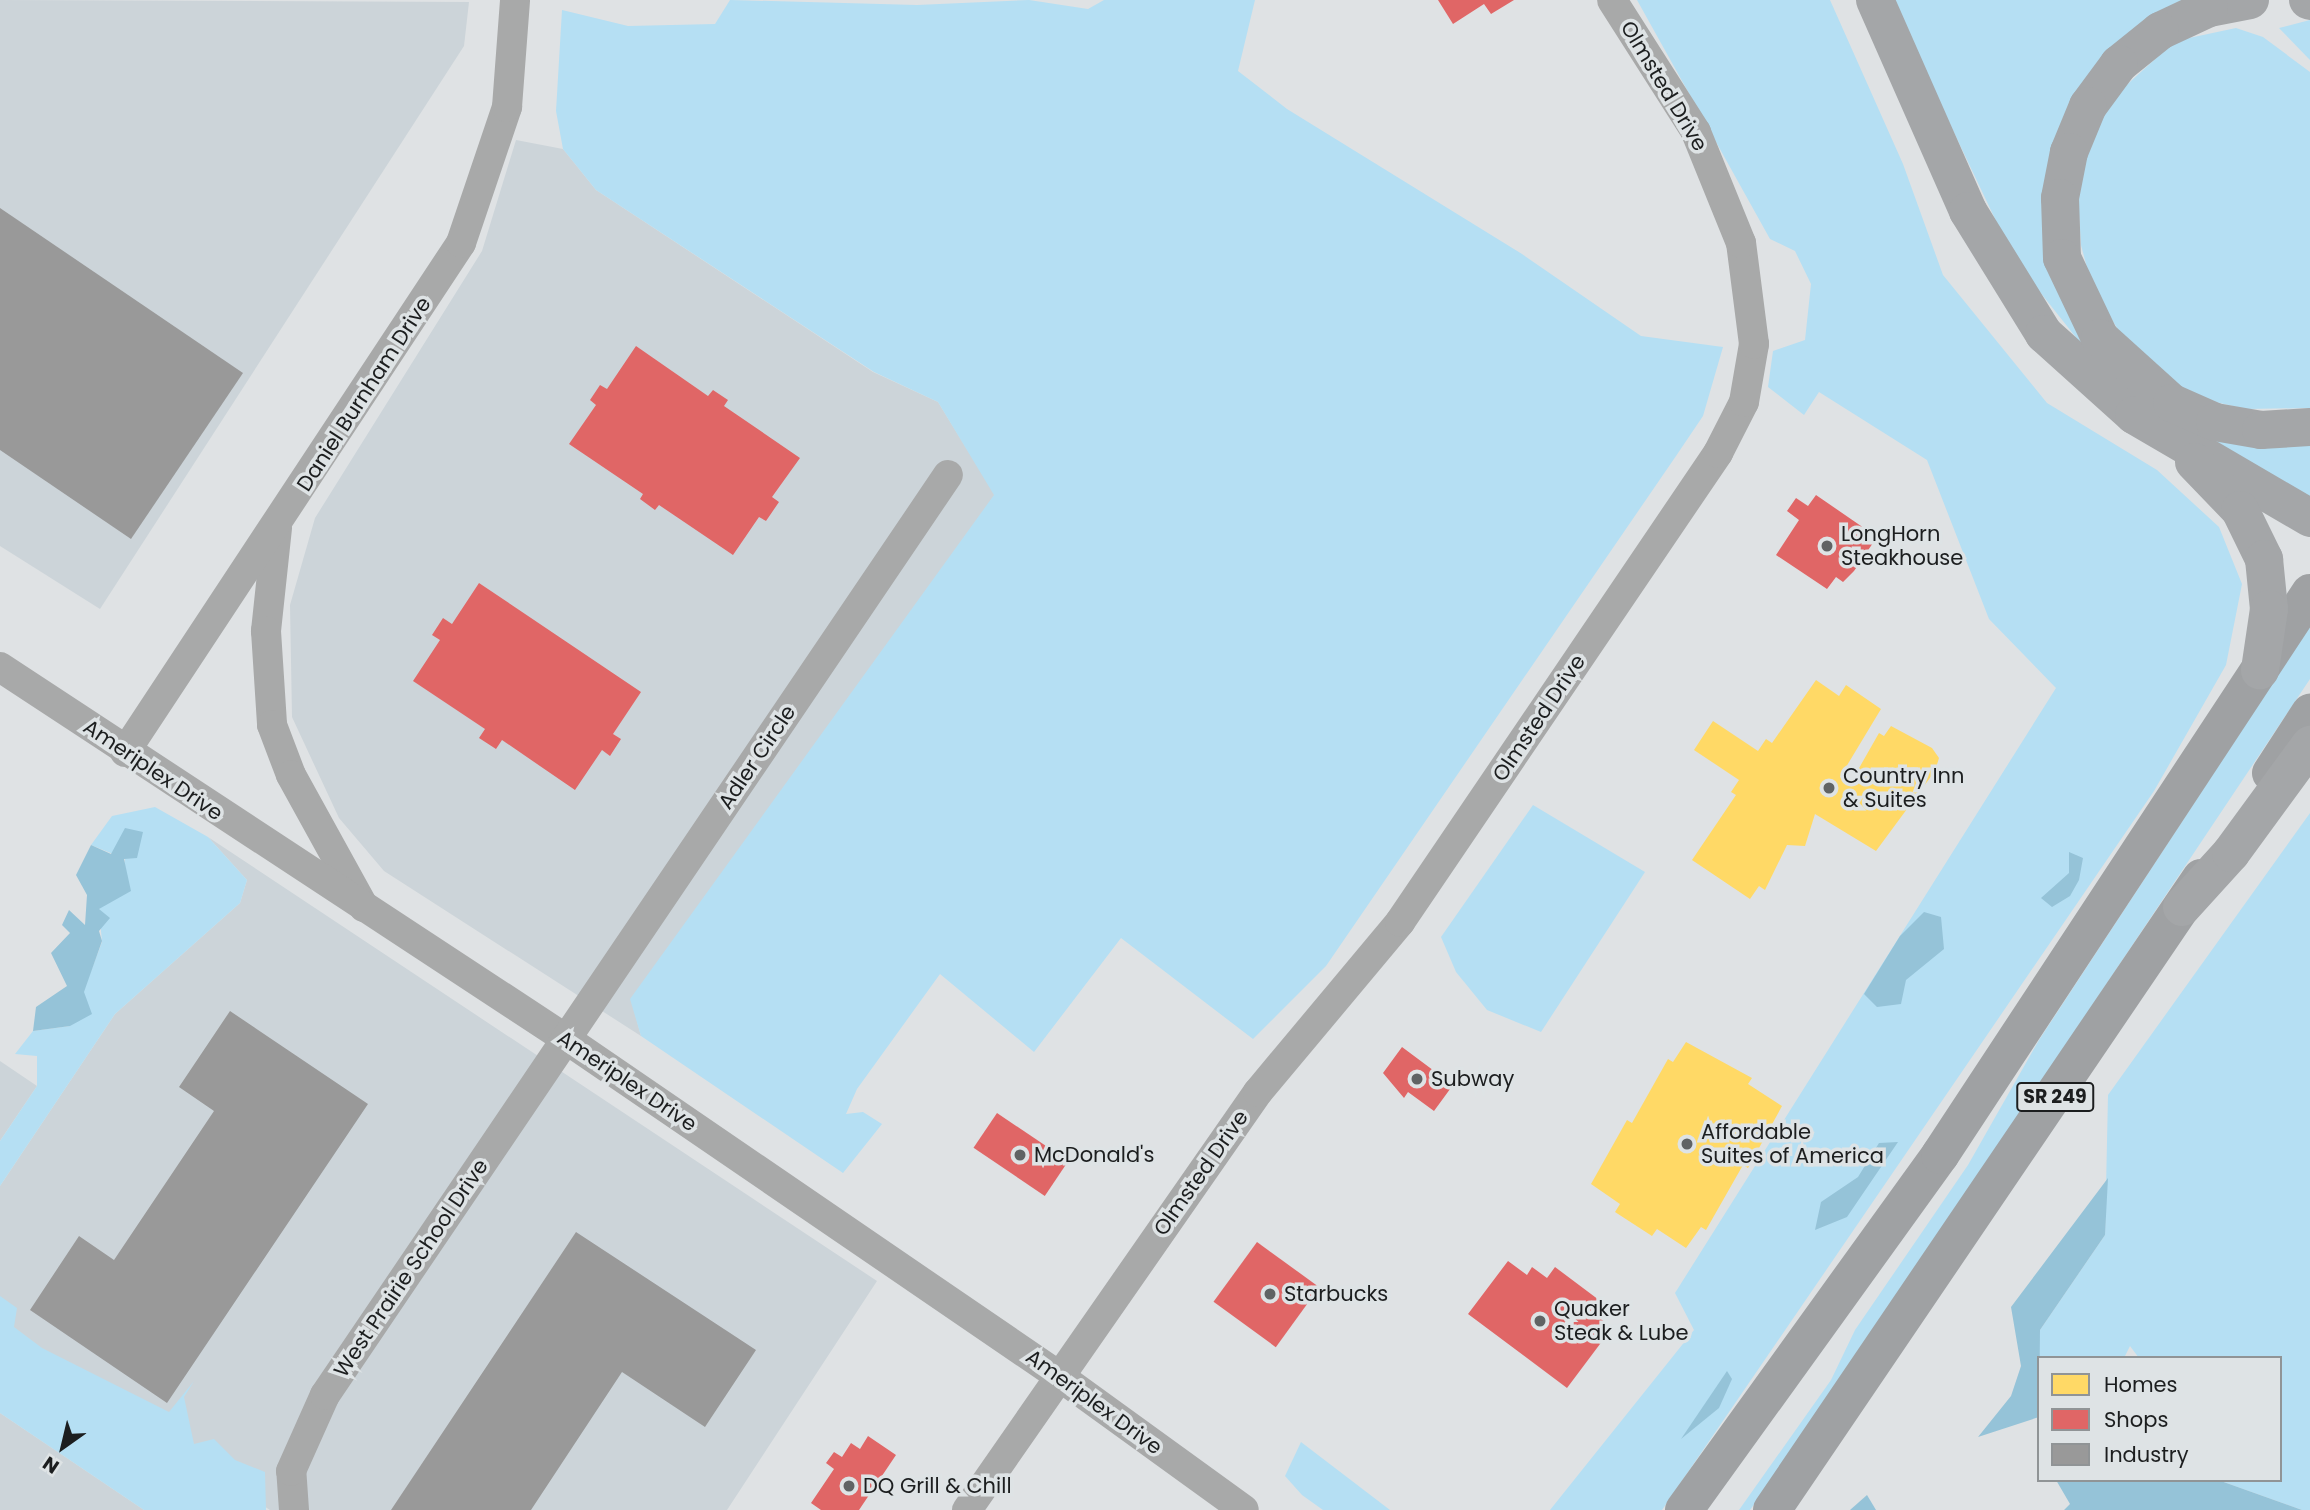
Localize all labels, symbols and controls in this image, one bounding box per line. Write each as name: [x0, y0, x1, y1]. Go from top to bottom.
street label: Olmsted Drive: [1615, 16, 1713, 156]
street label: Daniel Burnham Drive: [292, 292, 436, 496]
place label: LongHorn Steakhouse: [1841, 521, 1963, 571]
marker: LongHorn Steakhouse: [1819, 538, 1835, 554]
street label: Olmsted Drive: [1487, 650, 1591, 786]
street label: Adler Circle: [713, 700, 801, 814]
street label: Ameriplex Drive: [79, 714, 227, 826]
place label: Country Inn & Suites: [1843, 763, 1964, 813]
marker: Country Inn & Suites: [1821, 780, 1837, 796]
street label: Ameriplex Drive: [553, 1025, 701, 1137]
place label: Subway: [1431, 1066, 1514, 1092]
marker: Subway: [1409, 1071, 1425, 1087]
road number: SR 249: [2015, 1082, 2095, 1112]
street label: Olmsted Drive: [1148, 1105, 1254, 1241]
place label: Affordable Suites of America: [1701, 1119, 1884, 1169]
marker: Affordable Suites of America: [1679, 1136, 1695, 1152]
place label: McDonald's: [1034, 1142, 1154, 1168]
marker: McDonald's: [1012, 1147, 1028, 1163]
street label: West Prairie School Drive: [329, 1154, 493, 1382]
place label: Starbucks: [1284, 1281, 1388, 1307]
marker: Starbucks: [1262, 1286, 1278, 1302]
place label: Quaker Steak & Lube: [1554, 1296, 1688, 1346]
marker: Quaker Steak & Lube: [1532, 1313, 1548, 1329]
street label: Ameriplex Drive: [1021, 1344, 1167, 1460]
legend: [2037, 1356, 2282, 1482]
text: Homes: [2104, 1370, 2178, 1399]
text: Shops: [2104, 1405, 2168, 1434]
north arrow: [28, 1412, 98, 1482]
text: Industry: [2104, 1440, 2189, 1469]
text: N: [38, 1450, 64, 1480]
place label: DQ Grill & Chill: [863, 1473, 1012, 1499]
marker: DQ Grill & Chill: [841, 1478, 857, 1494]

